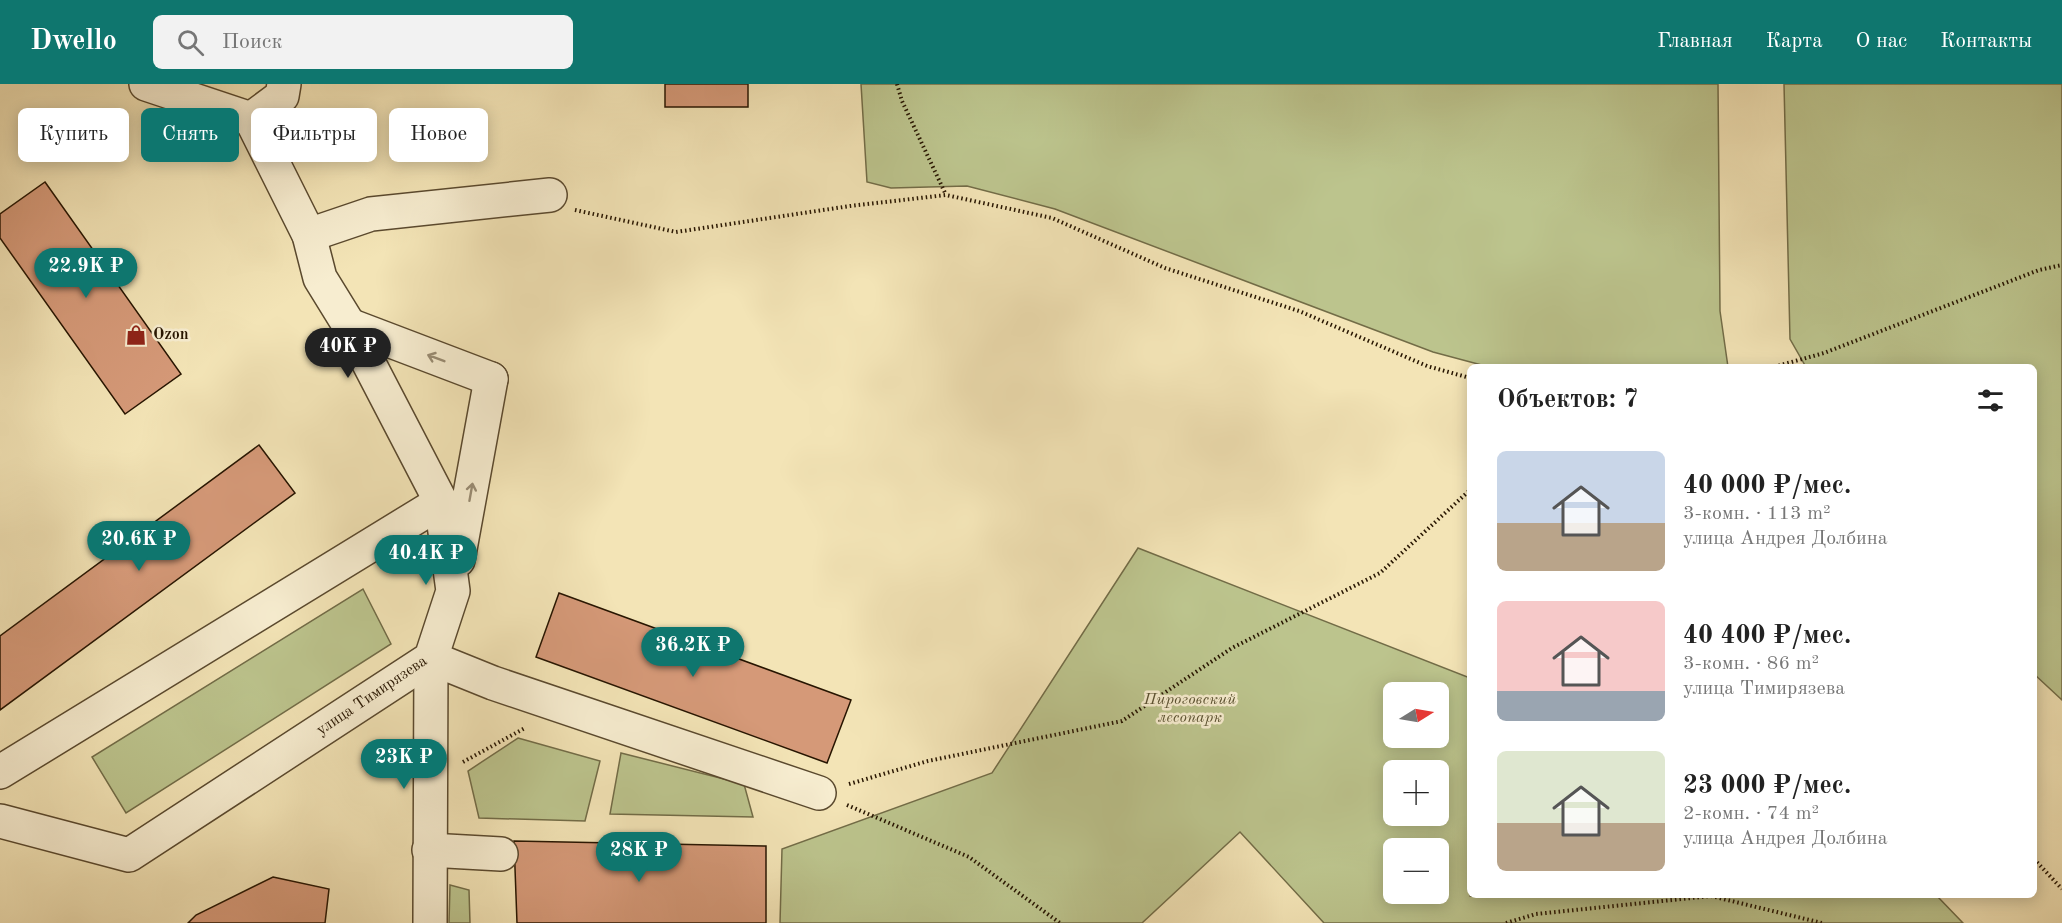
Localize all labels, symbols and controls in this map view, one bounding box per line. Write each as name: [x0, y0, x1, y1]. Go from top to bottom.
search box: [153, 15, 573, 69]
icon: search: [174, 26, 207, 59]
text: Dwello: [30, 28, 117, 56]
text: Поиск: [222, 31, 282, 53]
text: Главная: [1657, 31, 1733, 52]
text: Карта: [1766, 31, 1823, 52]
text: О нас: [1856, 31, 1907, 52]
text: Контакты: [1940, 31, 2032, 52]
chip: Купить: [18, 108, 129, 162]
chip: Снять: [141, 108, 239, 162]
chip: Фильтры: [251, 108, 377, 162]
chip: Новое: [389, 108, 488, 162]
pin: 22.9K ₽: [31, 248, 141, 299]
text: 22.9K ₽: [48, 257, 124, 277]
shop icon: Ozon: [124, 323, 148, 347]
place label: Ozon: [153, 327, 189, 343]
pin: 40K ₽: [306, 328, 390, 379]
text: 40K ₽: [319, 337, 377, 357]
one-way arrow: [427, 352, 446, 363]
icon: filters: [1974, 384, 2007, 417]
text: Объектов: 7: [1497, 387, 1638, 413]
text: 40 000 ₽/мес.: [1683, 473, 1851, 499]
icon: home: [1545, 475, 1617, 547]
one-way arrow: [465, 482, 476, 502]
text: 3-комн. · 113 m²: [1683, 504, 1831, 524]
pin: 20.6K ₽: [84, 521, 194, 572]
text: улица Андрея Долбина: [1683, 529, 1888, 549]
text: 20.6K ₽: [101, 530, 177, 550]
pin: 40.4K ₽: [371, 535, 481, 586]
text: 40.4K ₽: [388, 544, 464, 564]
text: 40 400 ₽/мес.: [1683, 623, 1851, 649]
icon: home: [1545, 625, 1617, 697]
pin: 36.2K ₽: [638, 627, 748, 678]
text: 36.2K ₽: [655, 636, 731, 656]
street label: улица Тимирязева: [314, 653, 430, 739]
text: 3-комн. · 86 m²: [1683, 654, 1819, 674]
text: улица Тимирязева: [1683, 679, 1845, 699]
north arrow: [1383, 682, 1449, 748]
map controls: [1383, 682, 1449, 904]
park label: Пироговский лесопарк: [1143, 692, 1236, 726]
pin: 23K ₽: [362, 739, 446, 790]
text: 23K ₽: [375, 748, 433, 768]
button: +: [1383, 760, 1449, 826]
text: 23 000 ₽/мес.: [1683, 773, 1851, 799]
icon: home: [1545, 775, 1617, 847]
text: 2-комн. · 74 m²: [1683, 804, 1819, 824]
text: улица Андрея Долбина: [1683, 829, 1888, 849]
pin: 28K ₽: [597, 832, 681, 883]
button: −: [1383, 838, 1449, 904]
text: 28K ₽: [610, 841, 668, 861]

